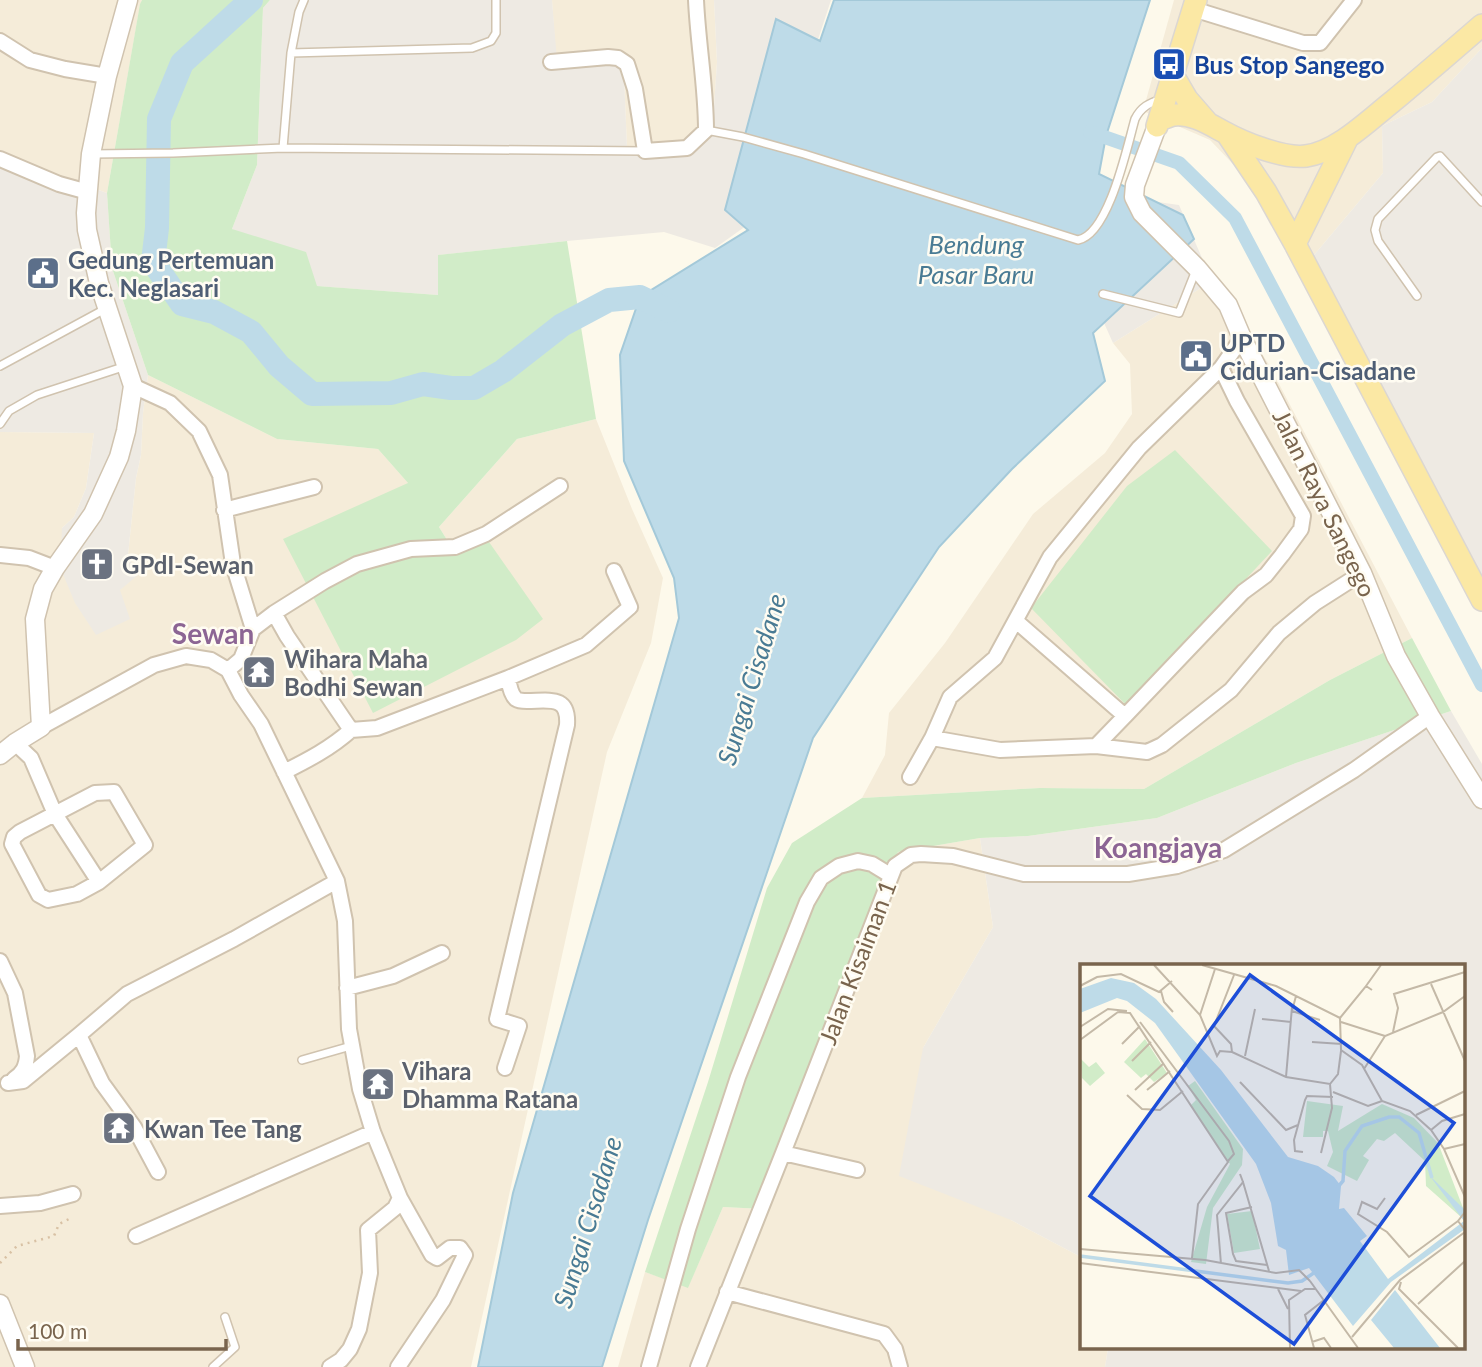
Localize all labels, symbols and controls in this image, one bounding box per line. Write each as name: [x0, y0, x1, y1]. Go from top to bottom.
bus stop icon: Bus Stop Sangego: [1150, 45, 1188, 83]
place label: Bus Stop Sangego: [1194, 50, 1384, 79]
water label: Bendung Pasar Baru: [918, 228, 1034, 290]
place label: Gedung Pertemuan Kec. Neglasari: [68, 245, 274, 302]
public building icon: Gedung Pertemuan Kec. Neglasari: [24, 254, 62, 292]
place label: UPTD Cidurian-Cisadane: [1220, 328, 1416, 385]
public building icon: UPTD Cidurian-Cisadane: [1177, 337, 1215, 375]
street label: Jalan Raya Sangego: [1267, 405, 1383, 601]
church icon: GPdI-Sewan: [78, 545, 116, 583]
place label: GPdI-Sewan: [122, 550, 254, 579]
water label: Sungai Cisadane: [710, 590, 792, 768]
district label: Sewan: [172, 616, 254, 650]
place label: Wihara Maha Bodhi Sewan: [284, 644, 428, 701]
temple icon: Wihara Maha Bodhi Sewan: [240, 653, 278, 691]
district label: Koangjaya: [1094, 830, 1222, 864]
street label: Jalan Kisaiman 1: [812, 876, 902, 1048]
inset map: [1080, 964, 1464, 1350]
place label: Vihara Dhamma Ratana: [401, 1056, 578, 1113]
temple icon: Vihara Dhamma Ratana: [359, 1065, 397, 1103]
temple icon: Kwan Tee Tang: [100, 1109, 138, 1147]
place label: Kwan Tee Tang: [144, 1114, 302, 1143]
water label: Sungai Cisadane: [546, 1133, 628, 1311]
scale bar: [18, 1308, 226, 1352]
text: 100 m: [28, 1318, 87, 1343]

